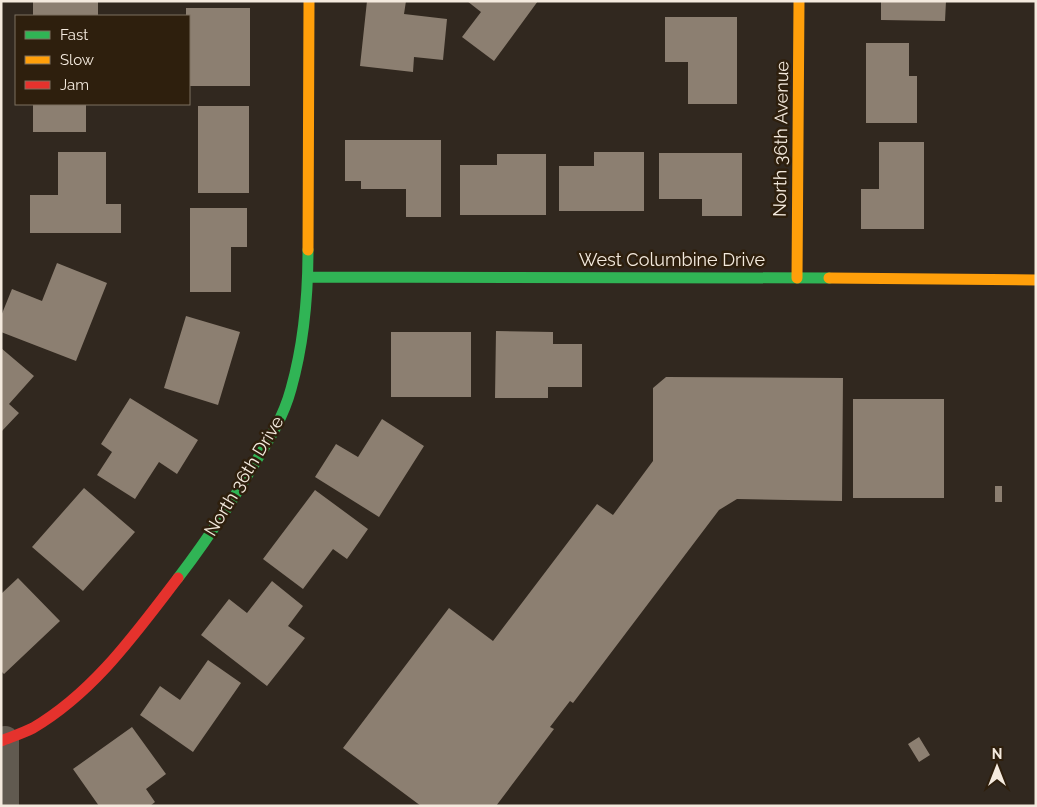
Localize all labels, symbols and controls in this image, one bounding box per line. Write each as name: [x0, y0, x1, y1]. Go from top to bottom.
legend: [15, 15, 190, 105]
text: Fast: [60, 26, 88, 44]
text: Slow: [60, 51, 94, 69]
street label: North 36th Avenue: [769, 60, 792, 217]
text: Jam: [60, 76, 89, 94]
street label: West Columbine Drive: [579, 249, 766, 270]
street label: North 36th Drive: [199, 412, 288, 540]
north arrow: [972, 742, 1022, 792]
text: N: [992, 746, 1002, 762]

